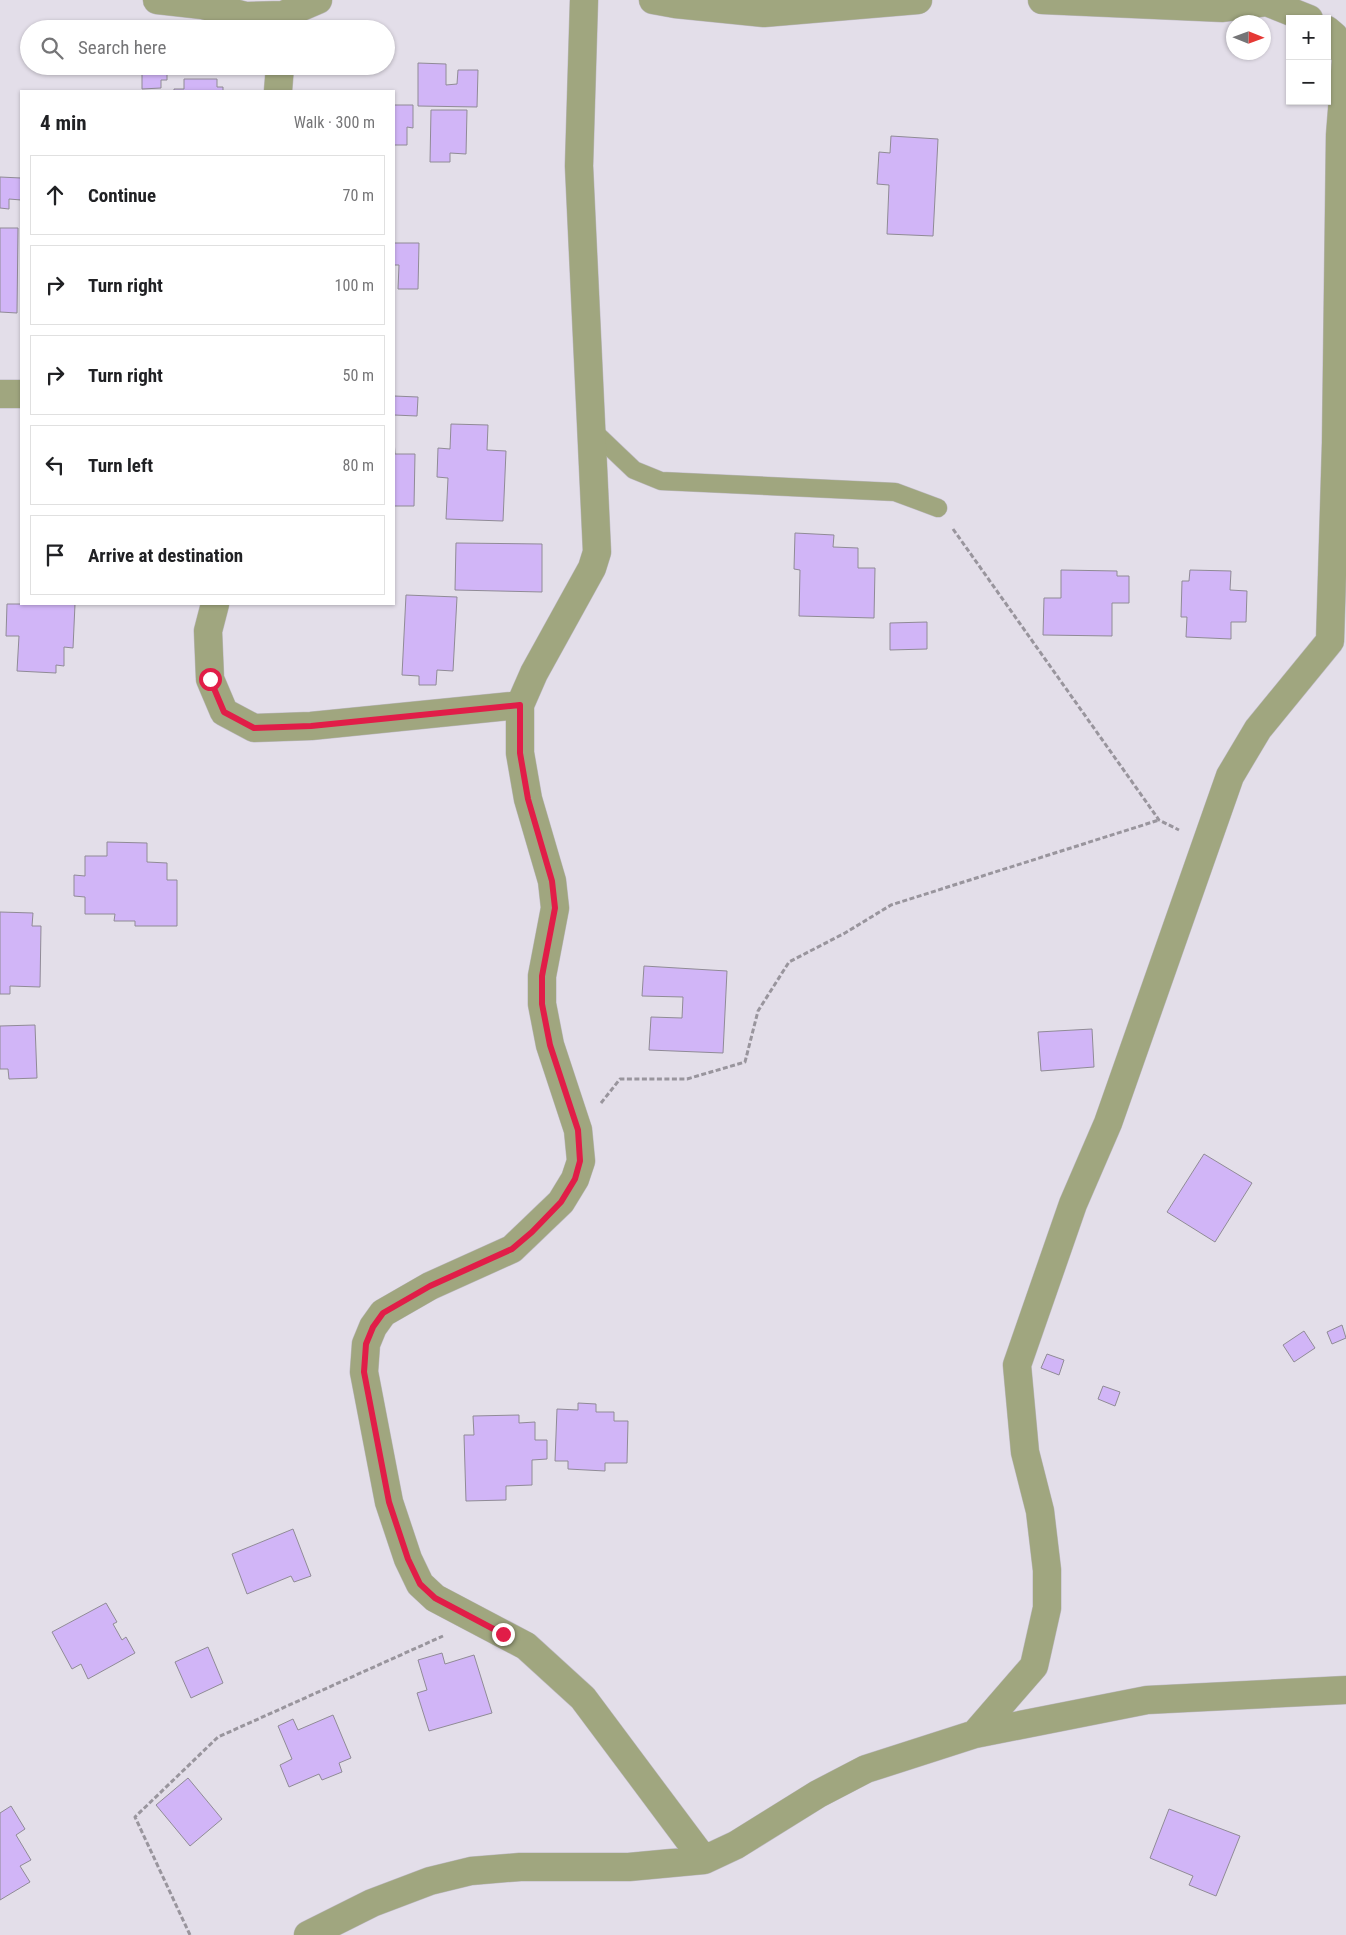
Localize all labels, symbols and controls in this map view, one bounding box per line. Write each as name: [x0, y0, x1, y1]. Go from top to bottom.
north arrow: [1226, 15, 1271, 60]
map controls: [1286, 15, 1331, 105]
button: +: [1286, 15, 1331, 60]
search box: [20, 20, 395, 75]
icon: search: [38, 34, 66, 62]
text: Search here: [78, 36, 166, 59]
button: −: [1286, 60, 1331, 105]
text: 4 min: [40, 111, 87, 135]
text: Walk · 300 m: [294, 113, 375, 132]
icon: ahead: [41, 181, 69, 209]
text: Continue: [88, 184, 156, 207]
text: 70 m: [342, 186, 374, 205]
icon: right: [41, 271, 69, 299]
text: Turn right: [88, 274, 163, 297]
text: 100 m: [335, 276, 374, 295]
icon: right: [41, 361, 69, 389]
text: Turn right: [88, 364, 163, 387]
text: 50 m: [342, 366, 374, 385]
icon: left: [41, 451, 69, 479]
text: Turn left: [88, 454, 153, 477]
text: 80 m: [342, 456, 374, 475]
icon: arrive: [41, 541, 69, 569]
text: Arrive at destination: [88, 544, 243, 567]
route start: [199, 668, 222, 691]
route end: [492, 1623, 515, 1646]

